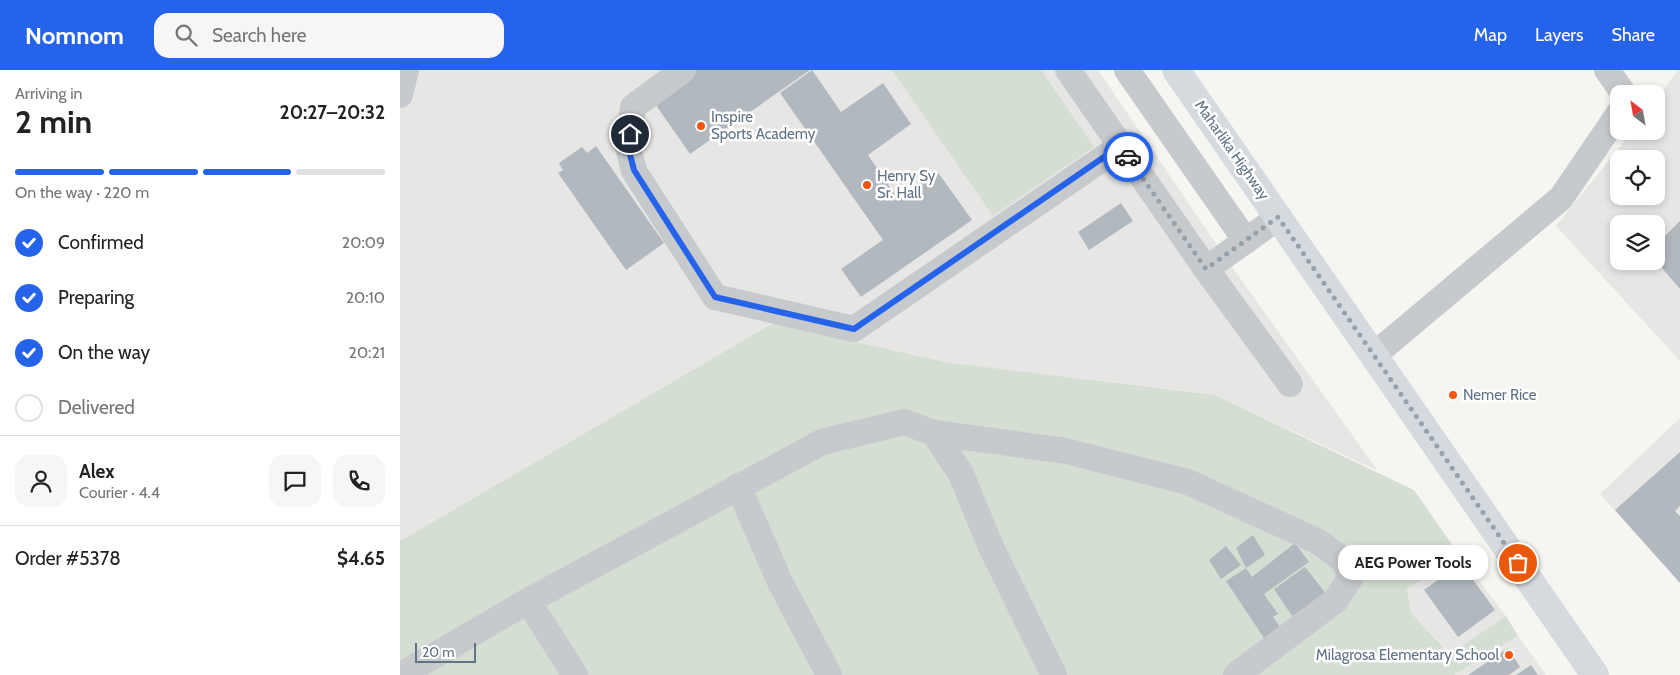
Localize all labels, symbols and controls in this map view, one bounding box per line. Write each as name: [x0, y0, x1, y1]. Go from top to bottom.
search box: [154, 13, 504, 58]
text: Nomnom: [25, 21, 124, 50]
icon: search: [172, 21, 200, 49]
text: Search here: [212, 24, 306, 47]
text: Map: [1474, 24, 1507, 46]
text: Layers: [1535, 24, 1584, 46]
text: Share: [1612, 24, 1655, 46]
text: Arriving in: [15, 84, 82, 103]
north arrow: [1610, 85, 1665, 140]
map controls: [1610, 85, 1665, 270]
street label: Maharlika Highway: [1191, 97, 1273, 204]
text: 20:27–20:32: [280, 101, 385, 124]
text: 2 min: [15, 102, 92, 141]
place label: Inspire Sports Academy: [711, 108, 816, 143]
pin: [609, 113, 651, 155]
icon: home: [616, 120, 644, 148]
marker: Inspire Sports Academy: [695, 120, 707, 132]
courier: [1103, 132, 1153, 182]
icon: car: [1114, 143, 1142, 171]
button: locate: [1610, 150, 1665, 205]
place label: Henry Sy Sr. Hall: [877, 167, 936, 202]
marker: Henry Sy Sr. Hall: [861, 179, 873, 191]
text: On the way · 220 m: [15, 183, 149, 202]
button: layers: [1610, 215, 1665, 270]
icon: check: [15, 229, 43, 257]
text: Confirmed: [58, 231, 144, 254]
text: 20:09: [342, 233, 385, 252]
icon: check: [15, 284, 43, 312]
text: Preparing: [58, 286, 134, 309]
text: 20:10: [346, 288, 385, 307]
icon: check: [15, 339, 43, 367]
text: On the way: [58, 341, 150, 364]
text: 20:21: [349, 343, 385, 362]
place label: Nemer Rice: [1463, 386, 1537, 404]
marker: Nemer Rice: [1447, 389, 1459, 401]
text: Delivered: [58, 396, 135, 419]
button: person: [15, 455, 67, 507]
button: chat: [269, 455, 321, 507]
button: phone: [333, 455, 385, 507]
text: Alex: [79, 460, 115, 483]
text: Courier · 4.4: [79, 483, 160, 502]
pin: [1497, 542, 1539, 584]
callout: AEG Power Tools: [1338, 546, 1488, 580]
text: Order #5378: [15, 547, 121, 570]
text: $4.65: [337, 547, 385, 570]
icon: bag: [1504, 549, 1532, 577]
text: AEG Power Tools: [1354, 553, 1472, 572]
scale bar: [415, 640, 476, 663]
text: 20 m: [422, 643, 455, 661]
place label: Milagrosa Elementary School: [1316, 646, 1499, 664]
marker: Milagrosa Elementary School: [1503, 649, 1515, 661]

